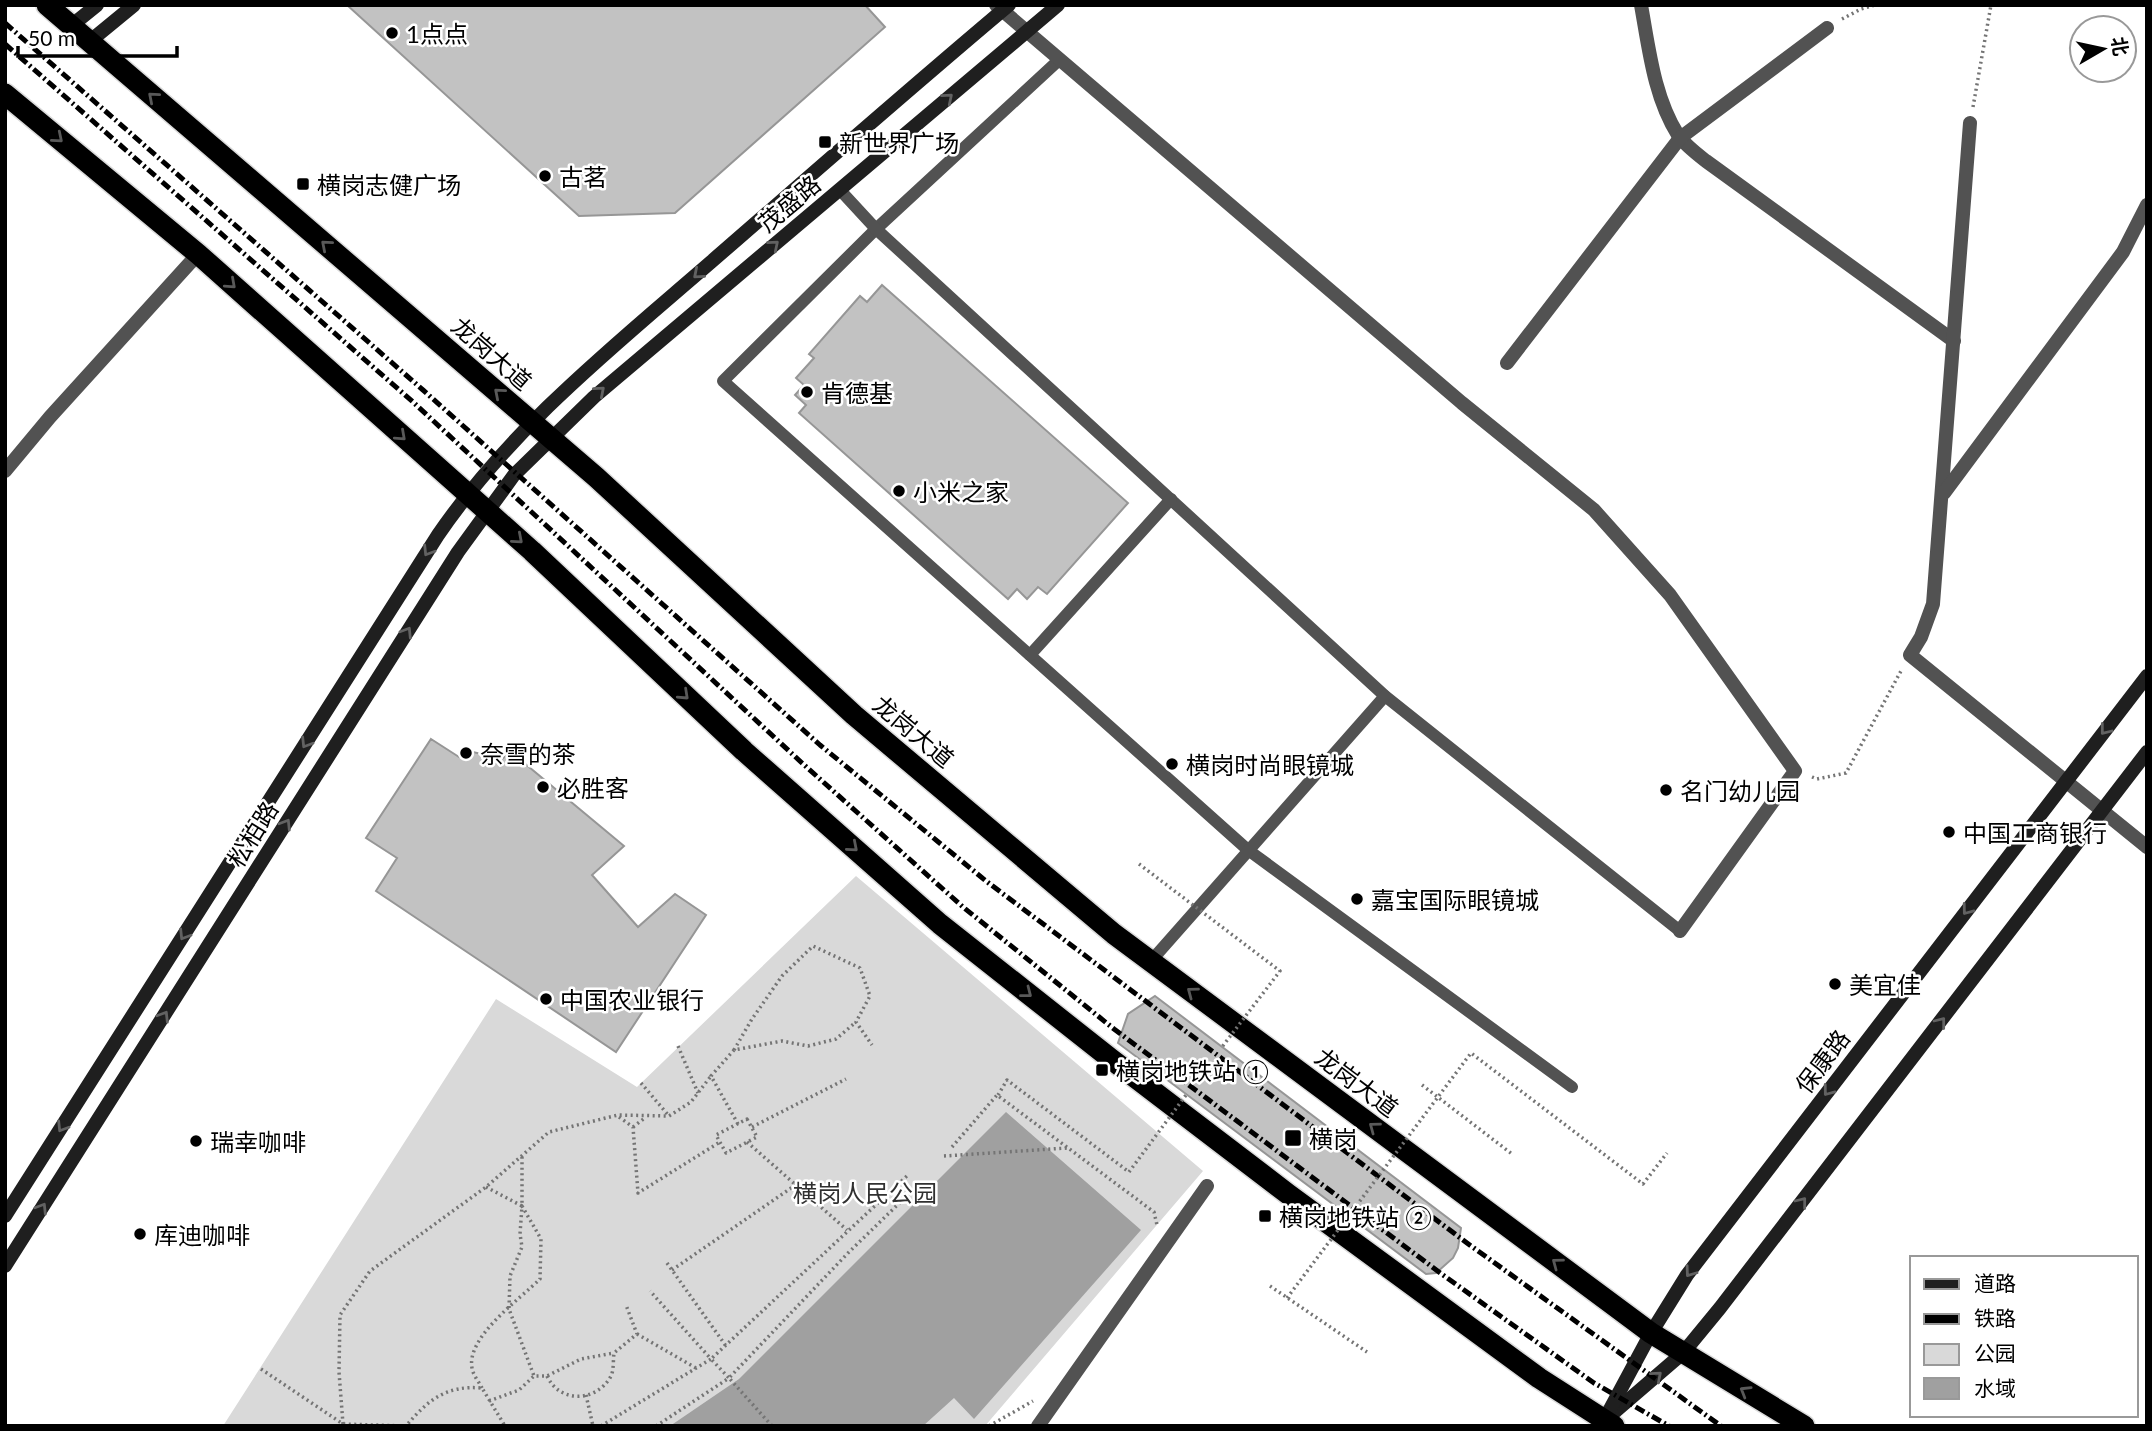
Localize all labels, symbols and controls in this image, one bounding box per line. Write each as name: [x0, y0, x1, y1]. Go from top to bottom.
scale bar: [18, 14, 177, 58]
north arrow: [2068, 14, 2138, 84]
place label: 1点点: [406, 19, 468, 48]
text: 50 m: [28, 25, 75, 50]
marker: 1点点: [384, 25, 400, 41]
text: 北: [2107, 35, 2133, 57]
one-way arrow: [148, 93, 161, 105]
one-way arrow: [940, 94, 953, 106]
place label: 新世界广场: [839, 128, 959, 157]
one-way arrow: [50, 129, 62, 142]
marker: 新世界广场: [817, 134, 833, 150]
place label: 古茗: [559, 162, 607, 191]
marker: 古茗: [537, 168, 553, 184]
street label: 茂盛路: [752, 169, 826, 237]
place label: 横岗志健广场: [317, 170, 461, 199]
marker: 横岗志健广场: [295, 176, 311, 192]
one-way arrow: [321, 241, 334, 253]
one-way arrow: [766, 241, 779, 253]
one-way arrow: [693, 266, 706, 278]
one-way arrow: [223, 276, 236, 289]
street label: 龙岗大道: [446, 311, 538, 395]
place label: 肯德基: [821, 378, 893, 407]
marker: 肯德基: [799, 384, 815, 400]
one-way arrow: [592, 387, 605, 399]
one-way arrow: [494, 389, 507, 401]
one-way arrow: [393, 428, 406, 440]
place label: 小米之家: [913, 477, 1009, 506]
marker: 小米之家: [891, 483, 907, 499]
one-way arrow: [510, 531, 523, 543]
one-way arrow: [423, 543, 436, 556]
one-way arrow: [399, 626, 412, 639]
one-way arrow: [676, 686, 689, 699]
street label: 龙岗大道: [868, 689, 960, 773]
one-way arrow: [2101, 722, 2114, 734]
one-way arrow: [301, 735, 314, 748]
place label: 奈雪的茶: [480, 739, 576, 768]
marker: 奈雪的茶: [458, 745, 474, 761]
place label: 横岗时尚眼镜城: [1186, 750, 1354, 779]
marker: 横岗时尚眼镜城: [1164, 756, 1180, 772]
place label: 必胜客: [557, 773, 629, 802]
place label: 名门幼儿园: [1680, 776, 1800, 805]
marker: 必胜客: [535, 779, 551, 795]
marker: 名门幼儿园: [1658, 782, 1674, 798]
street label: 松柏路: [221, 796, 283, 872]
place label: 中国工商银行: [1963, 818, 2107, 847]
one-way arrow: [277, 819, 290, 832]
marker: 中国工商银行: [1941, 824, 1957, 840]
one-way arrow: [845, 839, 858, 851]
place label: 嘉宝国际眼镜城: [1371, 885, 1539, 914]
marker: 嘉宝国际眼镜城: [1349, 891, 1365, 907]
one-way arrow: [1962, 902, 1975, 915]
one-way arrow: [179, 927, 192, 940]
place label: 美宜佳: [1849, 970, 1921, 999]
marker: 美宜佳: [1827, 976, 1843, 992]
one-way arrow: [1020, 984, 1032, 997]
place label: 中国农业银行: [560, 985, 704, 1014]
one-way arrow: [1187, 987, 1200, 1000]
marker: 中国农业银行: [538, 991, 554, 1007]
one-way arrow: [155, 1011, 168, 1024]
one-way arrow: [1932, 1017, 1945, 1029]
street label: 保康路: [1789, 1024, 1855, 1098]
street label: 龙岗大道: [1310, 1042, 1404, 1122]
place label: 横岗地铁站 ①: [1116, 1056, 1269, 1085]
marker: 横岗地铁站 ①: [1094, 1062, 1110, 1078]
one-way arrow: [1824, 1083, 1837, 1096]
one-way arrow: [57, 1119, 70, 1132]
one-way arrow: [1369, 1123, 1382, 1136]
place label: 横岗: [1309, 1124, 1357, 1153]
place label: 瑞幸咖啡: [210, 1127, 306, 1156]
marker: 横岗: [1283, 1128, 1303, 1148]
marker: 瑞幸咖啡: [188, 1133, 204, 1149]
park label: 横岗人民公园: [793, 1178, 937, 1207]
one-way arrow: [1793, 1197, 1806, 1210]
place label: 横岗地铁站 ②: [1279, 1202, 1432, 1231]
one-way arrow: [33, 1203, 46, 1216]
marker: 横岗地铁站 ②: [1257, 1208, 1273, 1224]
place label: 库迪咖啡: [154, 1220, 250, 1249]
marker: 库迪咖啡: [132, 1226, 148, 1242]
legend: [1910, 1256, 2138, 1417]
one-way arrow: [1552, 1259, 1565, 1272]
one-way arrow: [1686, 1264, 1698, 1276]
text: 道路: [1974, 1270, 2016, 1295]
text: 铁路: [1974, 1305, 2016, 1330]
text: 公园: [1974, 1340, 2016, 1365]
one-way arrow: [1648, 1372, 1661, 1384]
text: 水域: [1974, 1375, 2016, 1400]
one-way arrow: [1739, 1386, 1752, 1399]

